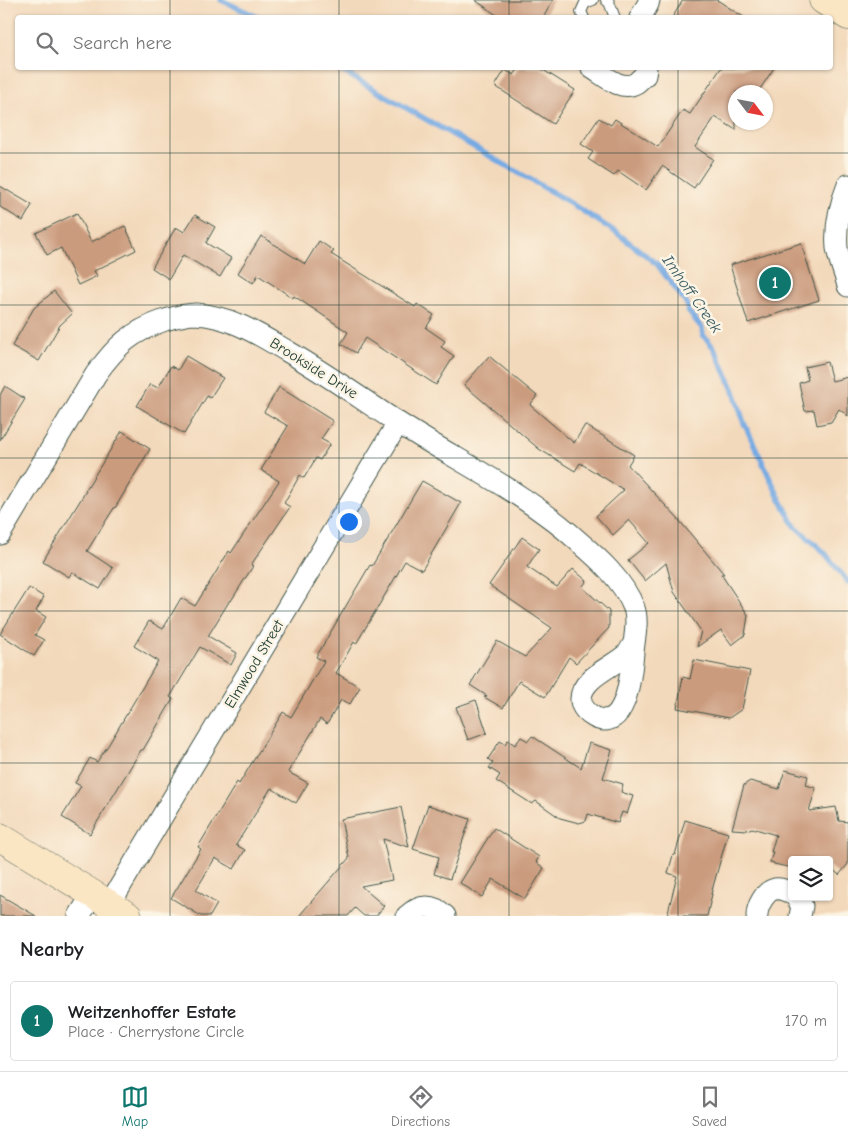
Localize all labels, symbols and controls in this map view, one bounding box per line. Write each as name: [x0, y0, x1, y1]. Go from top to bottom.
search box: [15, 15, 833, 70]
icon: search: [33, 29, 61, 57]
text: Search here: [73, 32, 172, 54]
north arrow: [728, 85, 773, 130]
water label: Imhoff Creek: [658, 251, 726, 337]
pin: 1: [759, 264, 791, 302]
street label: Brookside Drive: [267, 334, 362, 403]
your location: [336, 509, 362, 535]
street label: Elmwood Street: [221, 616, 288, 711]
map controls: [788, 856, 833, 901]
button: layers: [788, 856, 833, 901]
text: Nearby: [20, 937, 84, 961]
text: Weitzenhoffer Estate: [68, 1001, 236, 1023]
text: 1: [34, 1012, 40, 1030]
text: 170 m: [785, 1012, 827, 1030]
text: Place · Cherrystone Circle: [68, 1023, 244, 1041]
tab: Map: [121, 1083, 149, 1130]
tab: Directions: [391, 1083, 450, 1130]
tab: Saved: [692, 1083, 727, 1130]

